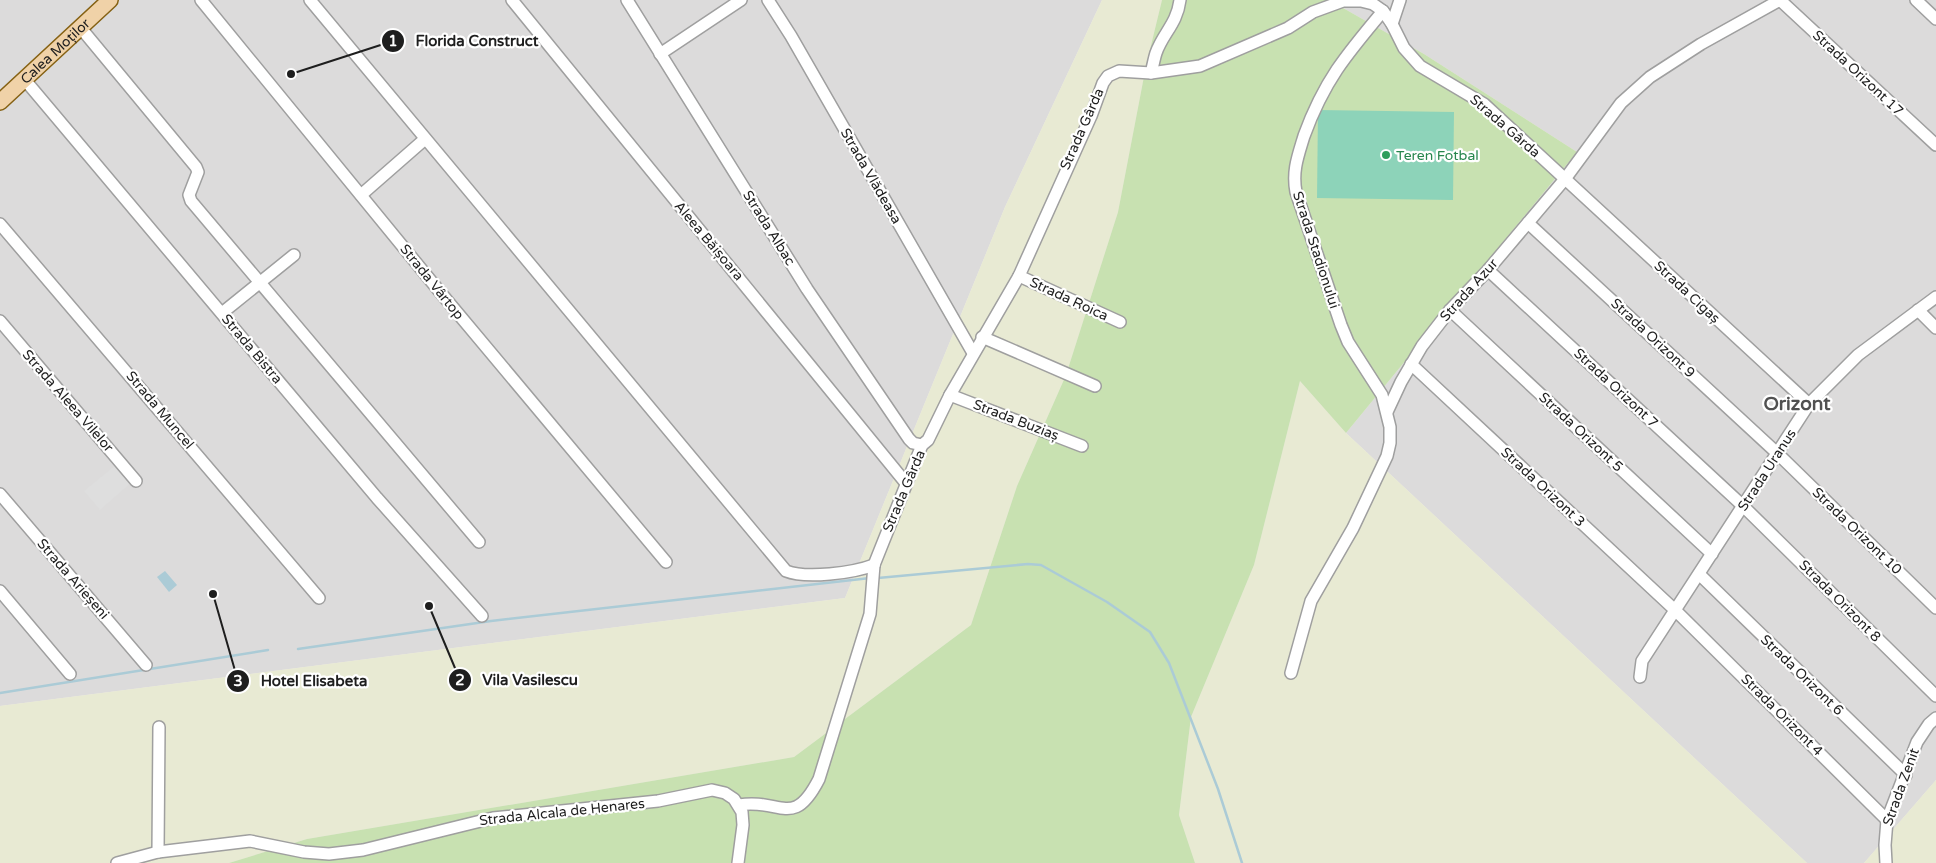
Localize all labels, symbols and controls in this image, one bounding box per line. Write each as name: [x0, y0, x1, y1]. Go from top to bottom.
street label: Calea Moților: [17, 14, 94, 87]
callout: Florida Construct: [380, 26, 548, 56]
street label: Strada Orizont 17: [1809, 27, 1907, 119]
text: 1: [388, 32, 398, 50]
text: Florida Construct: [415, 32, 539, 50]
street label: Strada Gârda: [1056, 86, 1108, 172]
street label: Strada Gârda: [1466, 91, 1544, 161]
street label: Strada Vlădeasa: [837, 125, 905, 227]
place label: Teren Fotbal: [1396, 147, 1479, 164]
marker: Teren Fotbal: [1380, 149, 1392, 161]
street label: Strada Albac: [739, 187, 799, 269]
street label: Strada Stadionului: [1289, 189, 1343, 311]
street label: Aleea Băișoara: [671, 198, 747, 284]
street label: Strada Vârtop: [396, 241, 468, 323]
street label: Strada Azur: [1436, 255, 1502, 325]
street label: Strada Cigaș: [1651, 257, 1724, 327]
street label: Strada Roica: [1027, 273, 1111, 325]
street label: Strada Orizont 9: [1607, 295, 1699, 381]
street label: Strada Bistra: [218, 311, 286, 387]
street label: Strada Orizont 7: [1570, 345, 1662, 431]
street label: Strada Aleea Vilelor: [19, 346, 118, 456]
street label: Strada Muncel: [122, 368, 198, 452]
street label: Strada Orizont 5: [1535, 389, 1627, 475]
district label: Orizont: [1764, 393, 1831, 415]
street label: Strada Buziaș: [971, 396, 1062, 444]
street label: Strada Uranus: [1734, 425, 1800, 514]
street label: Strada Orizont 3: [1497, 444, 1589, 530]
street label: Strada Gârda: [879, 447, 929, 535]
street label: Strada Orizont 10: [1809, 484, 1905, 578]
street label: Strada Arieșeni: [33, 535, 113, 623]
street label: Strada Orizont 8: [1795, 556, 1885, 646]
street label: Strada Orizont 6: [1757, 631, 1847, 719]
callout: Vila Vasilescu: [447, 665, 588, 695]
callout: Hotel Elisabeta: [225, 666, 377, 696]
street label: Strada Orizont 4: [1737, 670, 1827, 760]
text: 2: [455, 671, 465, 689]
text: Vila Vasilescu: [482, 671, 578, 689]
text: 3: [233, 672, 243, 690]
text: Hotel Elisabeta: [261, 672, 367, 690]
street label: Strada Zenit: [1879, 745, 1923, 828]
street label: Strada Alcala de Henares: [478, 795, 646, 829]

